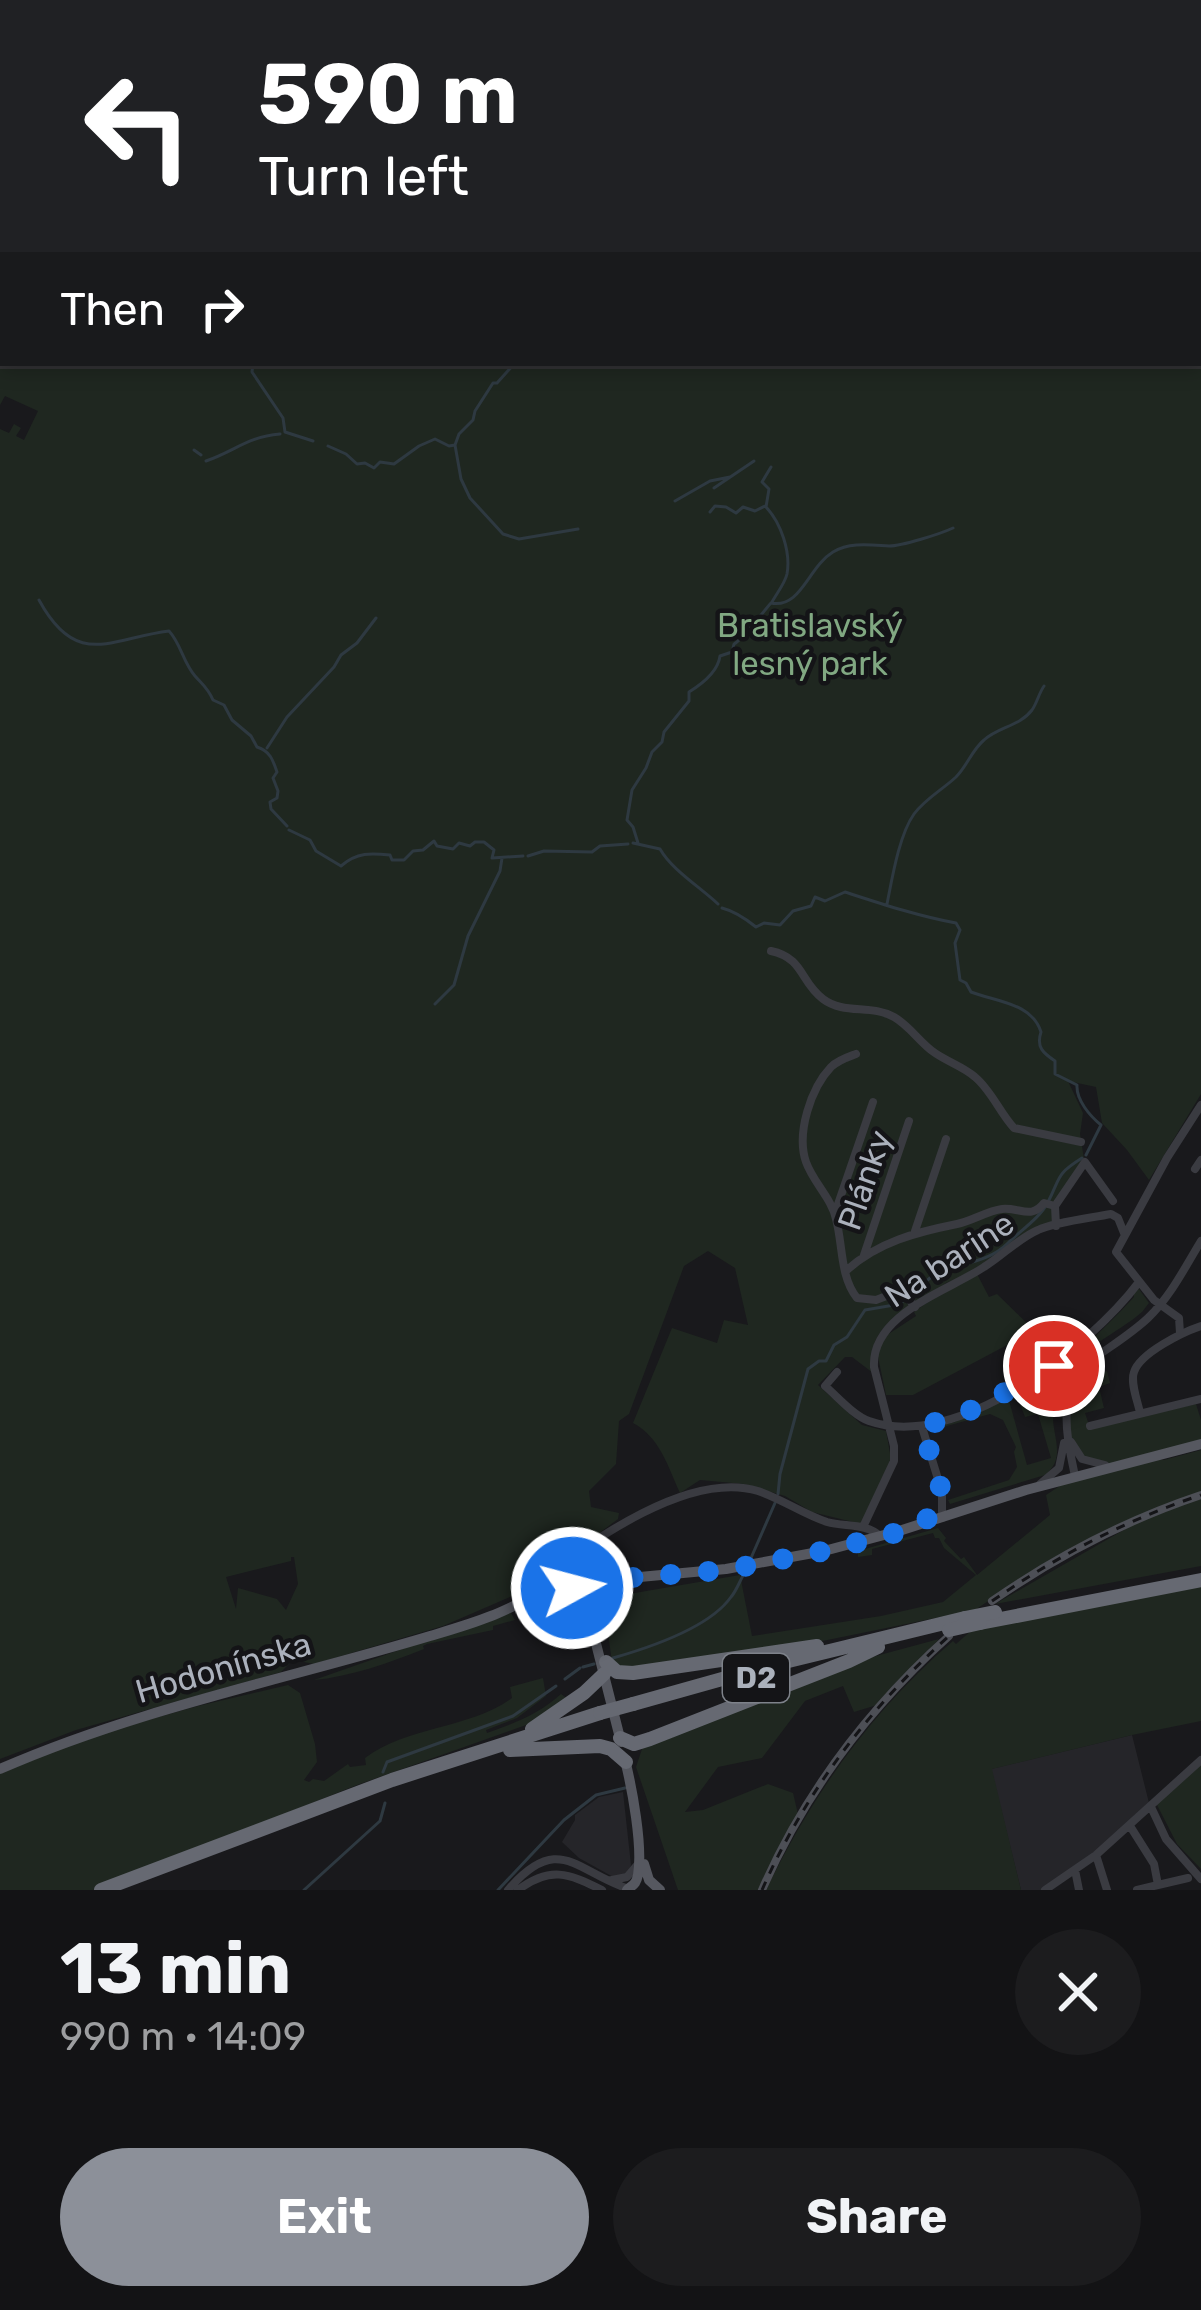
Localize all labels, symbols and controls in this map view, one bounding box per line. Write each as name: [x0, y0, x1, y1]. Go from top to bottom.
text: 590 m: [258, 44, 518, 144]
icon: left: [60, 48, 216, 204]
text: Turn left: [258, 145, 469, 209]
icon: right: [189, 276, 255, 342]
text: Then: [60, 283, 165, 336]
park label: Bratislavský lesný park: [717, 606, 903, 683]
street label: Plánky: [829, 1125, 900, 1235]
street label: Na barine: [877, 1203, 1021, 1316]
pin: [1003, 1315, 1105, 1417]
icon: arrive: [1021, 1333, 1087, 1399]
position arrow: [509, 1525, 635, 1651]
street label: Hodonínska: [131, 1624, 315, 1711]
road number: D2: [723, 1654, 789, 1702]
text: 13 min: [60, 1926, 291, 2011]
button: close: [1015, 1929, 1141, 2055]
text: 990 m · 14:09: [60, 2014, 306, 2060]
button: Exit: [60, 2148, 589, 2286]
button: Share: [613, 2148, 1141, 2286]

